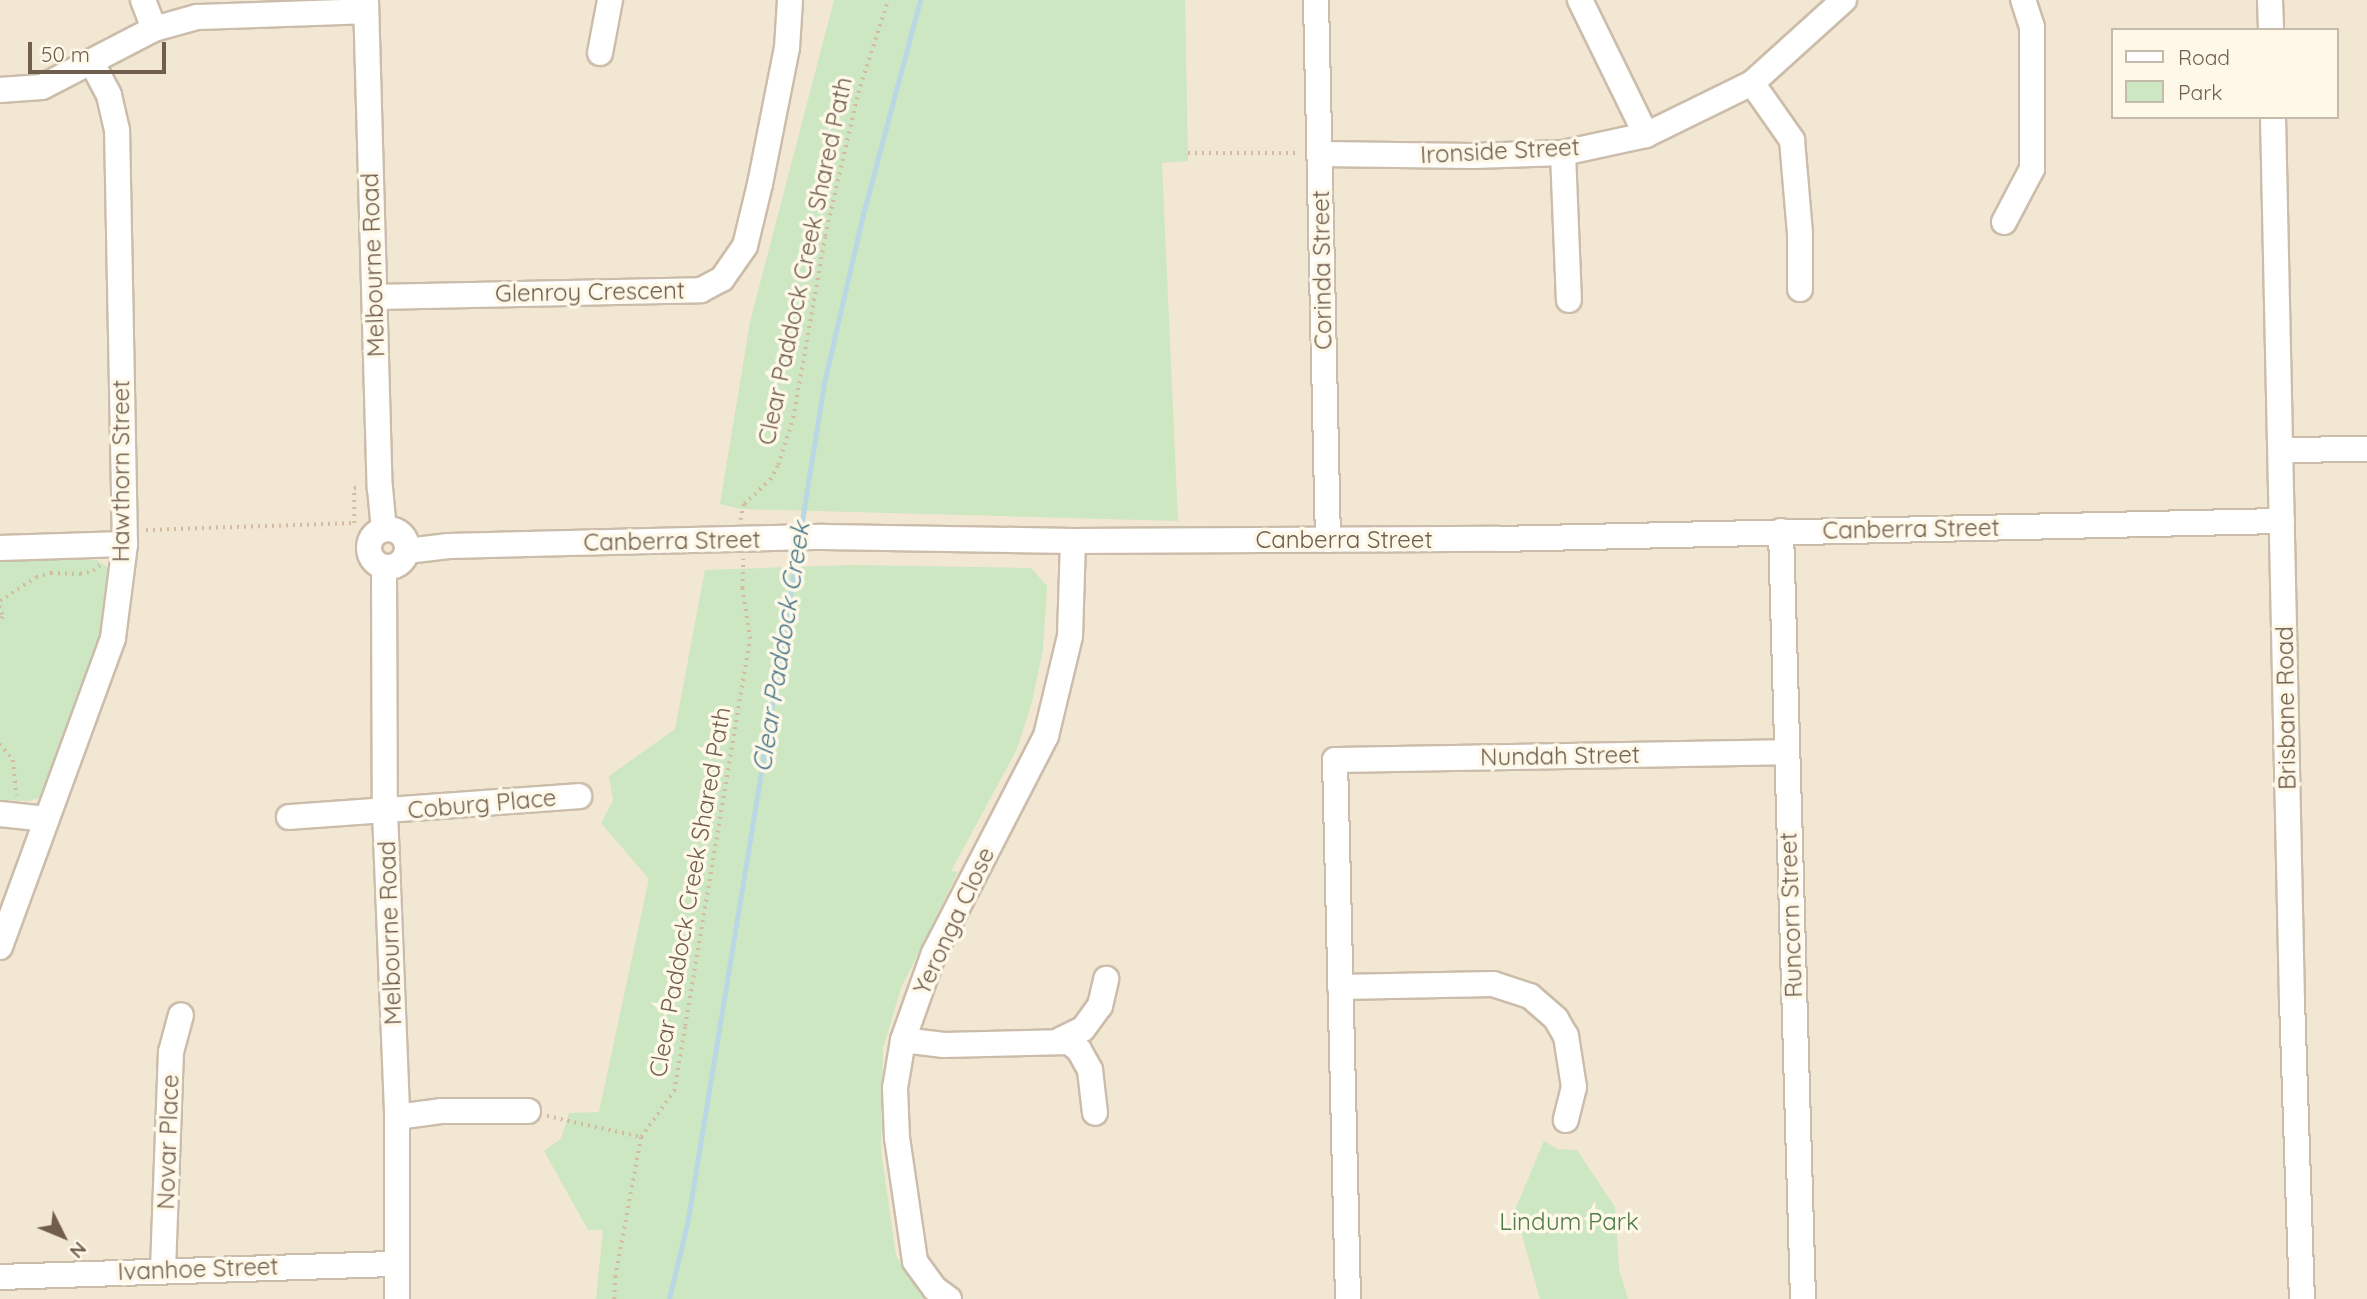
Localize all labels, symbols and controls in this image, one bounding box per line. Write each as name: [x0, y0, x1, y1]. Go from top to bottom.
scale bar: [32, 28, 170, 72]
legend: [2112, 28, 2339, 119]
text: 50 m: [41, 41, 90, 67]
text: Road: [2178, 44, 2230, 70]
street label: Clear Paddock Creek Shared Path: [752, 74, 858, 448]
text: Park: [2178, 79, 2222, 105]
street label: Ironside Street: [1419, 132, 1581, 170]
street label: Melbourne Road: [355, 172, 391, 358]
street label: Corinda Street: [1306, 190, 1338, 350]
street label: Glenroy Crescent: [495, 276, 685, 308]
street label: Hawthorn Street: [107, 380, 135, 562]
street label: Canberra Street: [1822, 513, 2000, 545]
water label: Clear Paddock Creek: [746, 520, 816, 774]
street label: Canberra Street: [583, 525, 761, 557]
street label: Canberra Street: [1255, 526, 1433, 554]
street label: Brisbane Road: [2270, 626, 2302, 790]
street label: Clear Paddock Creek Shared Path: [643, 705, 737, 1079]
street label: Nundah Street: [1480, 740, 1640, 772]
street label: Coburg Place: [406, 783, 558, 825]
street label: Runcorn Street: [1774, 832, 1808, 998]
street label: Melbourne Road: [372, 840, 408, 1026]
street label: Yeronga Close: [907, 843, 1001, 999]
street label: Novar Place: [151, 1074, 185, 1210]
north arrow: [28, 1201, 98, 1271]
park label: Lindum Park: [1499, 1208, 1639, 1236]
text: N: [65, 1237, 92, 1264]
street label: Ivanhoe Street: [117, 1252, 279, 1286]

